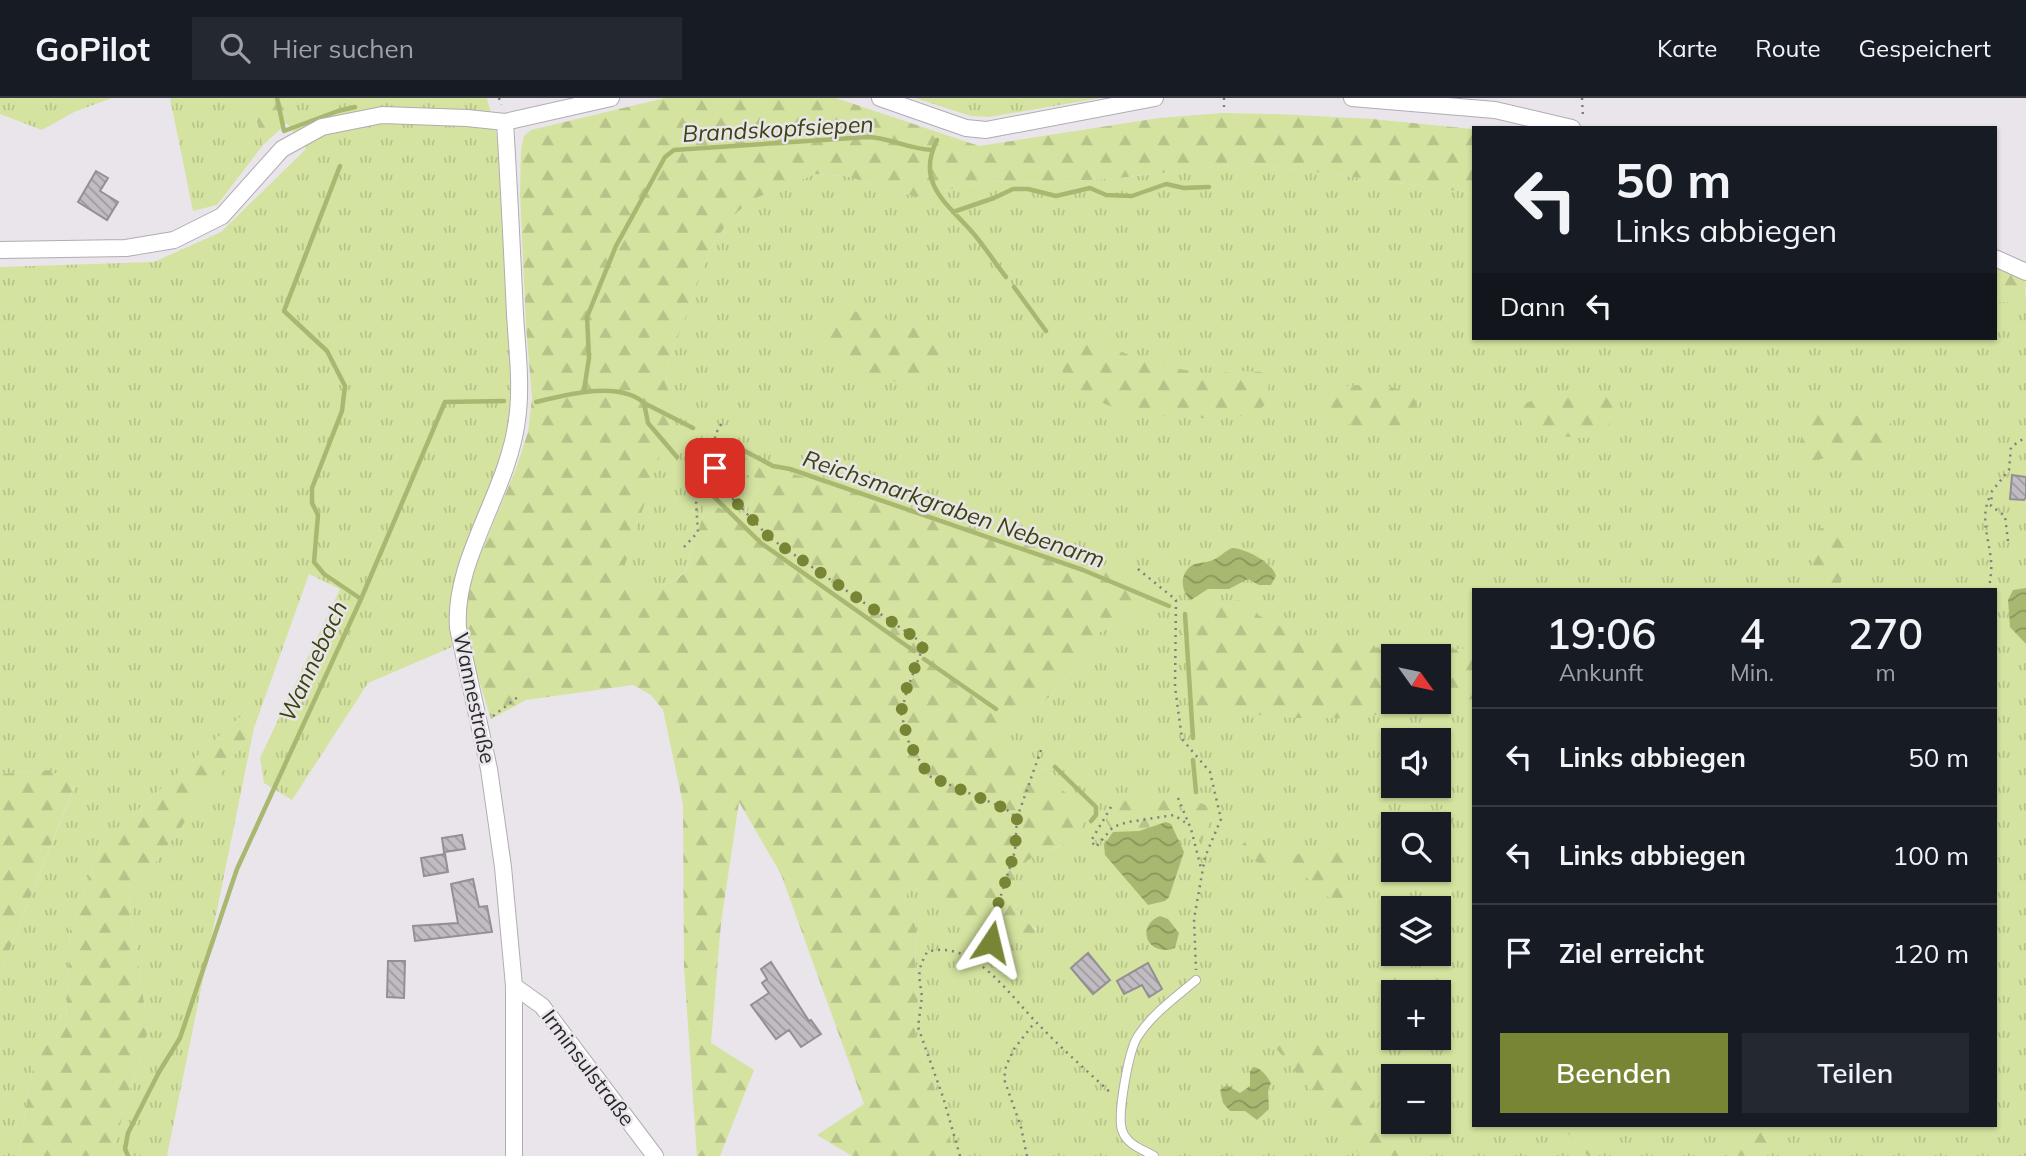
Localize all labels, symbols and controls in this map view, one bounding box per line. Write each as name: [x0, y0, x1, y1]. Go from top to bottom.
search box: [192, 17, 682, 80]
text: GoPilot: [35, 28, 150, 69]
icon: search: [216, 29, 254, 67]
text: Hier suchen: [272, 32, 414, 65]
text: Karte: [1657, 33, 1717, 63]
text: Route: [1755, 33, 1821, 63]
text: Gespeichert: [1859, 33, 1991, 63]
water label: Brandskopfsiepen: [682, 109, 874, 148]
text: 50 m: [1615, 149, 1731, 210]
icon: left: [1500, 154, 1591, 245]
text: Links abbiegen: [1615, 210, 1837, 250]
icon: left: [1580, 287, 1618, 325]
text: Dann: [1500, 290, 1566, 323]
pin: [685, 438, 745, 498]
water label: Reichsmarkgraben Nebenarm: [799, 443, 1109, 574]
icon: arrive: [696, 449, 734, 487]
water label: Wannebach: [272, 596, 353, 726]
text: 19:06: [1546, 607, 1656, 660]
text: 4: [1739, 607, 1765, 660]
text: 270: [1848, 607, 1923, 660]
street label: Wannestraße: [448, 630, 502, 766]
north arrow: [1381, 644, 1451, 714]
map controls: [1381, 644, 1451, 1134]
text: Ankunft: [1559, 658, 1643, 687]
text: Min.: [1730, 658, 1774, 687]
text: m: [1875, 658, 1896, 687]
button: sound: [1381, 728, 1451, 798]
icon: left: [1500, 738, 1538, 776]
text: Links abbiegen: [1559, 741, 1746, 774]
text: 50 m: [1908, 741, 1969, 774]
button: search: [1381, 812, 1451, 882]
icon: left: [1500, 836, 1538, 874]
text: Links abbiegen: [1559, 839, 1746, 872]
text: 100 m: [1893, 839, 1969, 872]
button: layers: [1381, 896, 1451, 966]
position arrow: [954, 905, 1028, 979]
icon: arrive: [1500, 934, 1538, 972]
text: Ziel erreicht: [1559, 937, 1704, 970]
text: 120 m: [1893, 937, 1969, 970]
button: +: [1381, 980, 1451, 1050]
street label: Irminsulstraße: [537, 1004, 641, 1131]
button: Beenden: [1500, 1033, 1728, 1113]
button: Teilen: [1742, 1033, 1969, 1113]
button: −: [1381, 1064, 1451, 1134]

